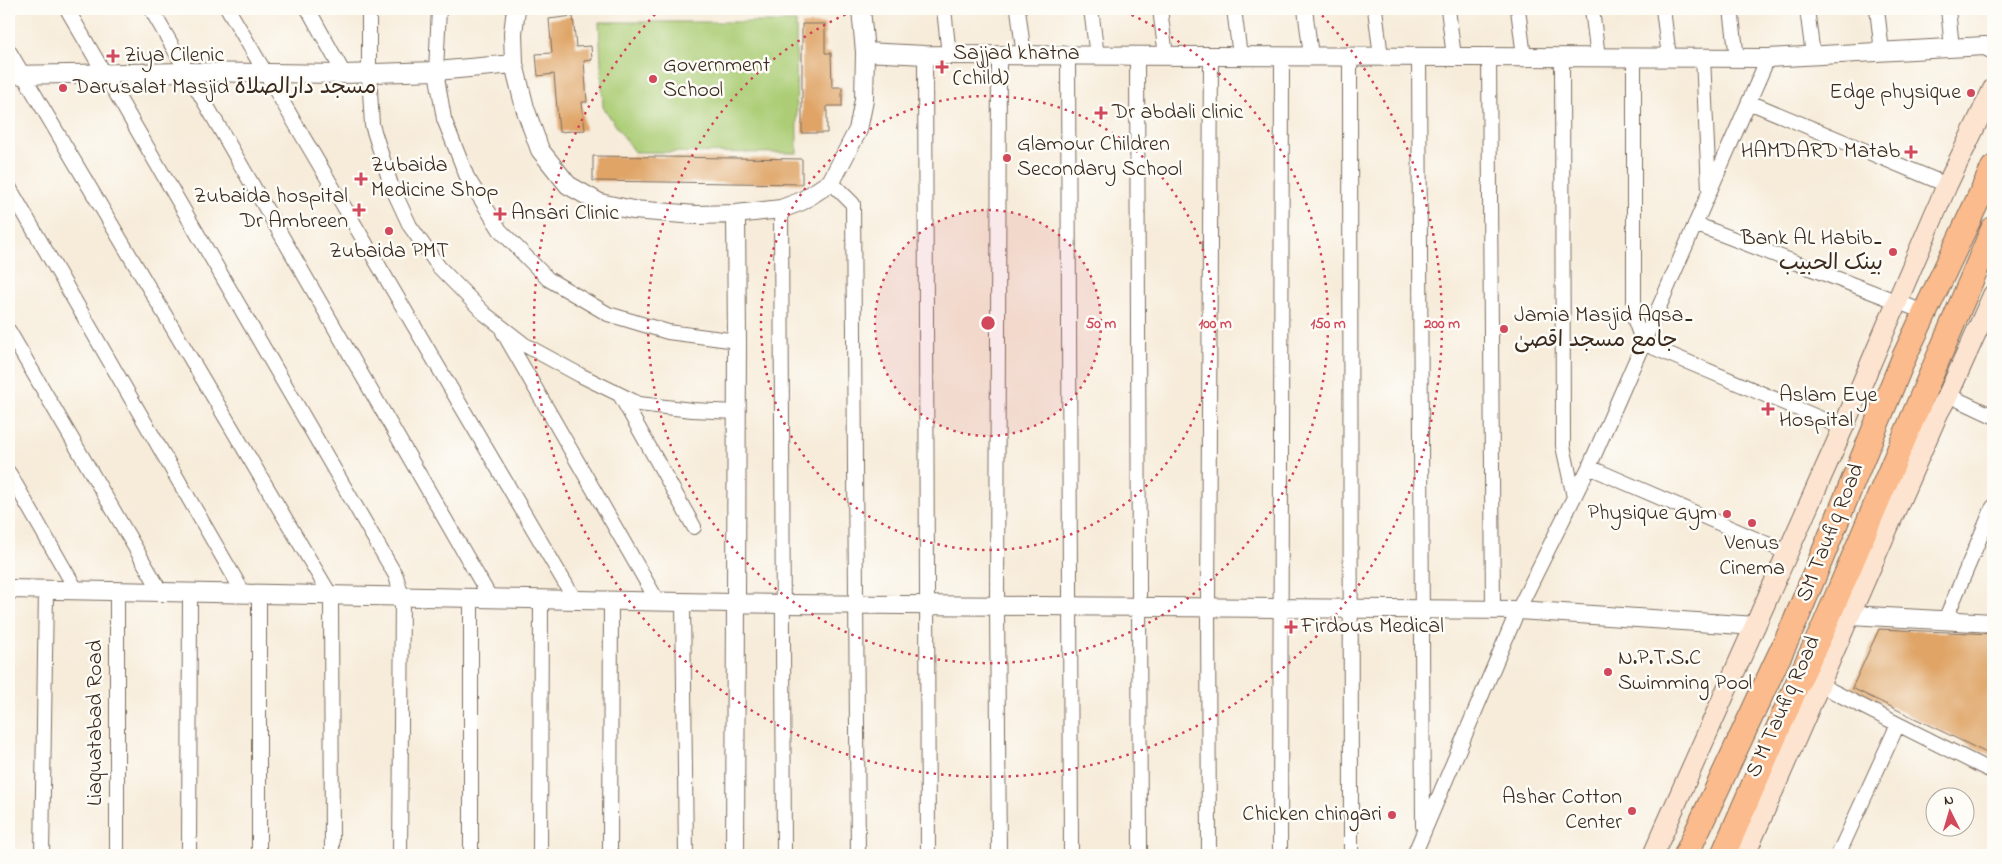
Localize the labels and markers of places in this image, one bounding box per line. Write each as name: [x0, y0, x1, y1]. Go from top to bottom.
place label: Sajjad khatna (child): [953, 38, 1080, 95]
place label: Ziya Cilenic: [124, 40, 224, 73]
marker: Ziya Cilenic: [106, 49, 120, 63]
place label: Government School: [663, 50, 771, 107]
marker: Sajjad khatna (child): [935, 60, 949, 74]
place label: Darusalat Masjid مسجد دارالصلاة: [72, 72, 376, 104]
marker: Government School: [647, 73, 659, 85]
place label: Edge physique: [1829, 77, 1961, 110]
marker: Darusalat Masjid مسجد دارالصلاة: [57, 82, 69, 94]
marker: Edge physique: [1965, 87, 1977, 99]
place label: Dr abdali clinic: [1111, 97, 1244, 129]
marker: Dr abdali clinic: [1094, 106, 1108, 120]
place label: Glamour Children Secondary School: [1017, 129, 1182, 187]
place label: HAMDARD Matab: [1741, 136, 1900, 168]
marker: HAMDARD Matab: [1904, 145, 1918, 159]
place label: Zubaida Medicine Shop: [371, 150, 498, 207]
marker: Glamour Children Secondary School: [1001, 152, 1013, 164]
marker: Zubaida Medicine Shop: [355, 173, 367, 185]
place label: Zubaida hospital Dr Ambreen: [194, 181, 348, 238]
place label: Ansari Clinic: [511, 198, 619, 230]
marker: Zubaida hospital Dr Ambreen: [352, 203, 366, 217]
marker: Ansari Clinic: [493, 207, 507, 221]
place label: Bank AL Habib۔ بینک الحبیب: [1740, 223, 1883, 280]
marker: Zubaida PMT: [383, 225, 395, 237]
place label: Zubaida PMT: [329, 236, 449, 268]
marker: Bank AL Habib۔ بینک الحبیب: [1887, 246, 1899, 258]
place label: Jamia Masjid Aqsa۔ جامع مسجد اقصیٰ: [1514, 300, 1694, 357]
centre of rings: [979, 314, 997, 332]
marker: Jamia Masjid Aqsa۔ جامع مسجد اقصیٰ: [1498, 323, 1510, 335]
place label: Aslam Eye Hospital: [1779, 380, 1877, 437]
marker: Aslam Eye Hospital: [1761, 402, 1775, 416]
place label: Physique Gym: [1588, 498, 1717, 531]
marker: Physique Gym: [1721, 508, 1733, 520]
marker: Venus Cinema: [1746, 517, 1758, 529]
place label: Venus Cinema: [1719, 528, 1785, 585]
place label: Firdous Medical: [1300, 611, 1444, 643]
marker: Firdous Medical: [1285, 621, 1297, 633]
place label: N.P.T.S.C Swimming Pool: [1618, 643, 1752, 701]
marker: N.P.T.S.C Swimming Pool: [1602, 666, 1614, 678]
place label: Ashar Cotton Center: [1502, 782, 1622, 839]
place label: Chicken chingari: [1242, 799, 1382, 832]
marker: Ashar Cotton Center: [1626, 805, 1638, 817]
marker: Chicken chingari: [1386, 809, 1398, 821]

